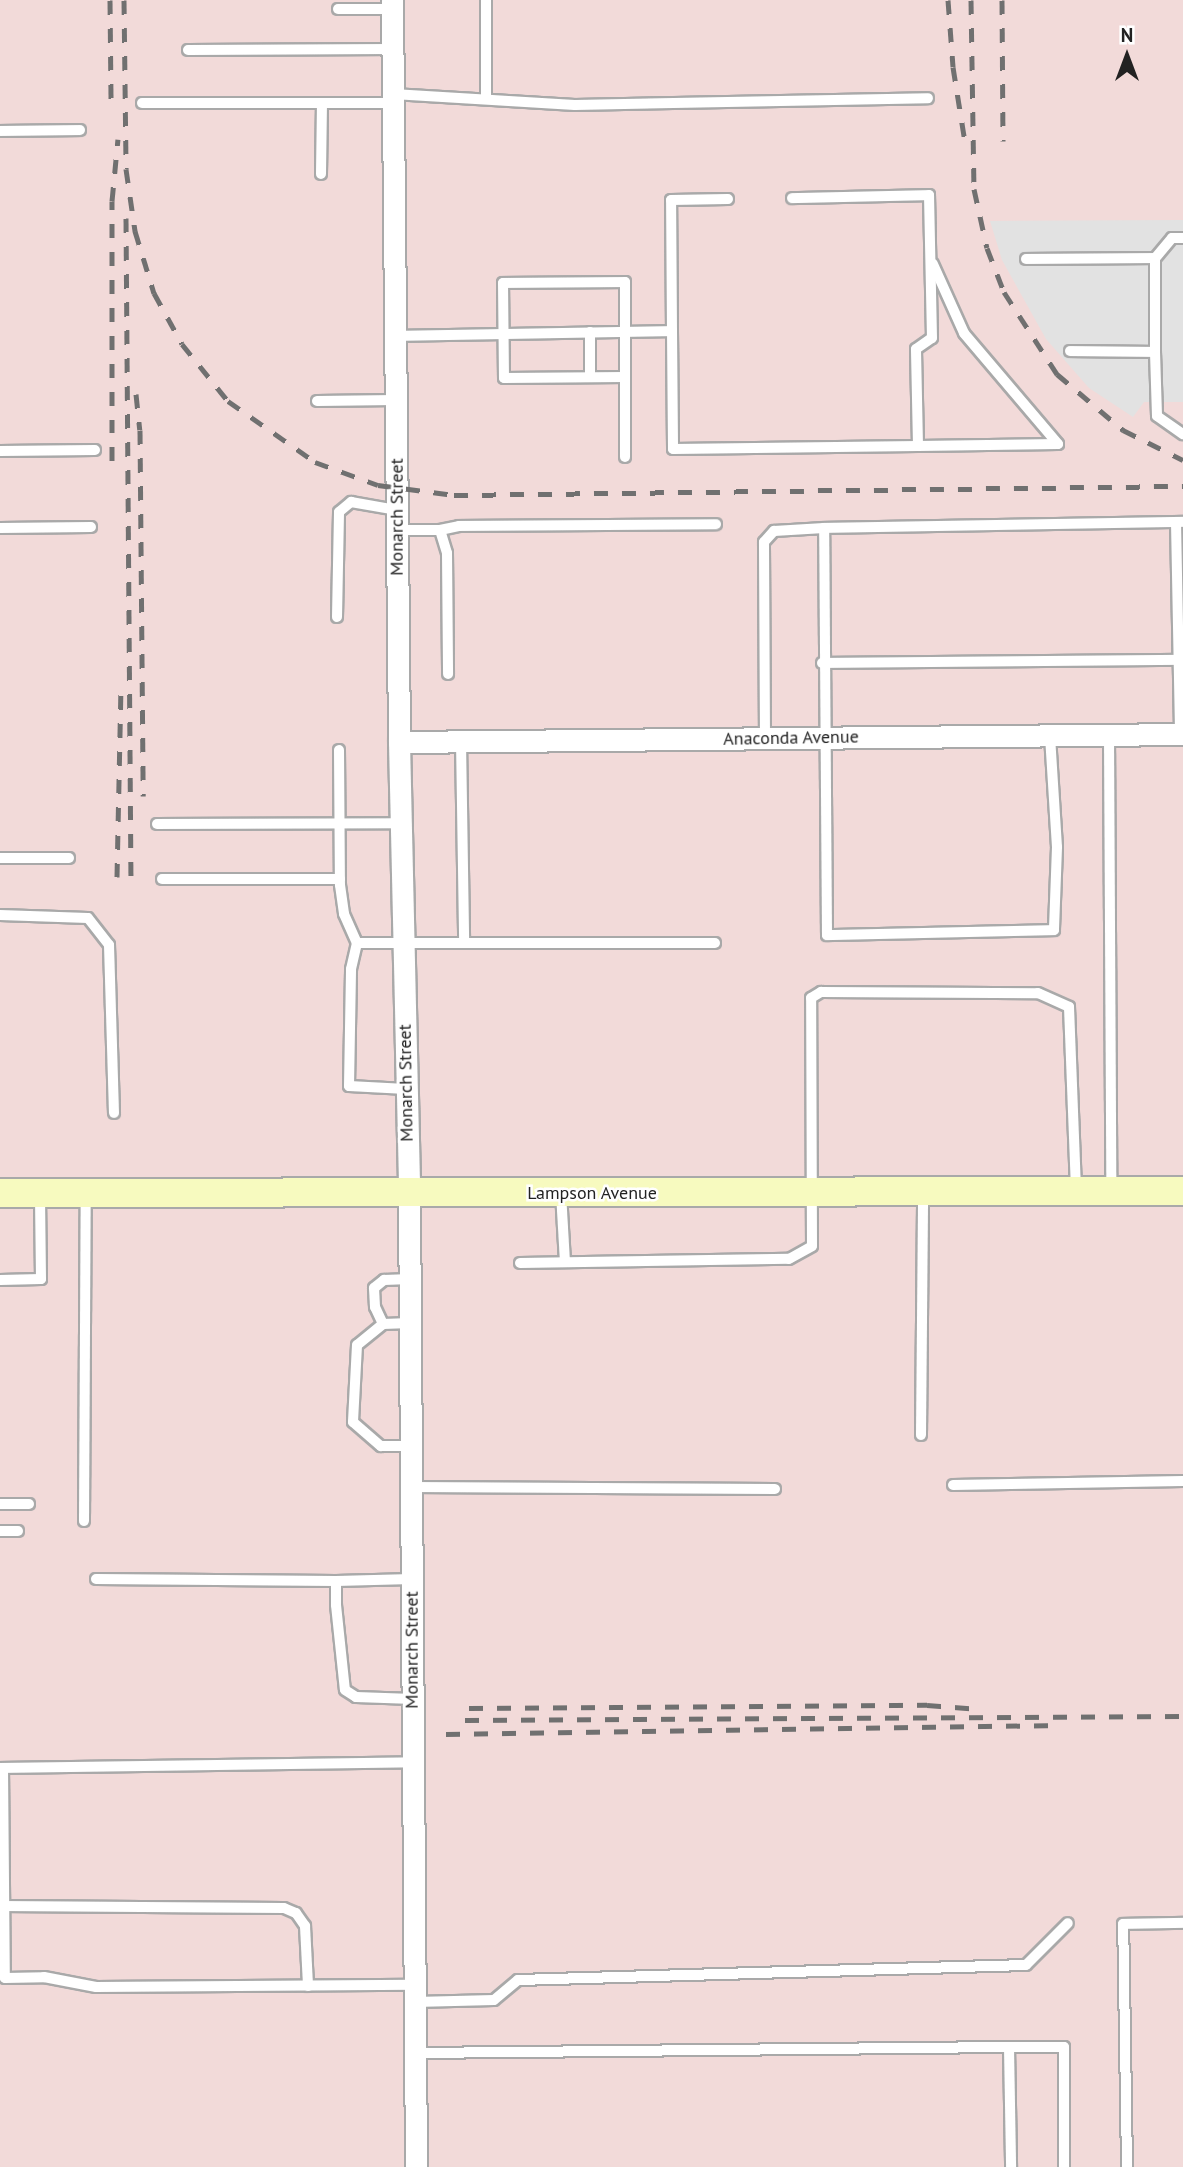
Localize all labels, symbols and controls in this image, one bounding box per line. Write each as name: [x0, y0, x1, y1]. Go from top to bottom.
north arrow: [1092, 21, 1162, 91]
text: N: [1121, 23, 1133, 47]
street label: Monarch Street: [386, 458, 408, 576]
street label: Anaconda Avenue: [723, 726, 859, 750]
street label: Monarch Street: [394, 1024, 418, 1142]
street label: Lampson Avenue: [527, 1182, 657, 1204]
street label: Monarch Street: [401, 1591, 423, 1709]

